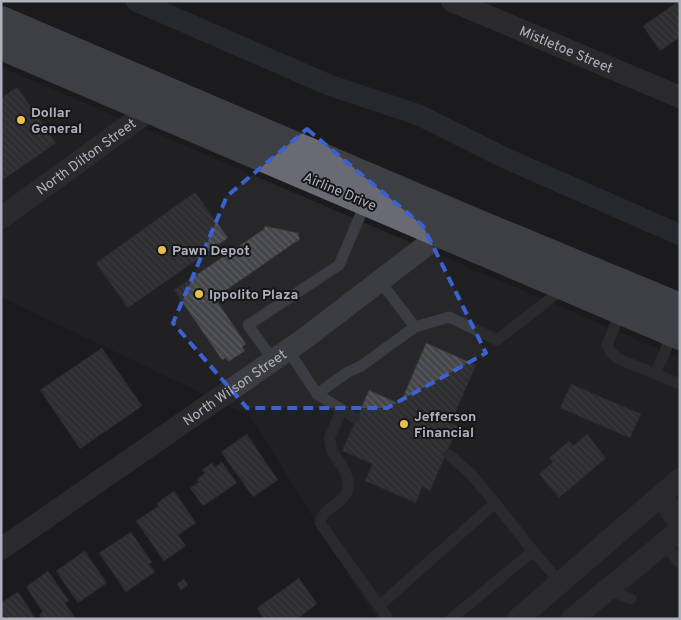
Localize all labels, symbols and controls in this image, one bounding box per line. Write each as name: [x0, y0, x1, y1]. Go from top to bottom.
street label: Mistletoe Street: [516, 23, 615, 78]
place label: Dollar General: [31, 105, 82, 138]
marker: Dollar General: [15, 114, 27, 126]
street label: North Dilton Street: [34, 116, 140, 199]
street label: Airline Drive: [300, 169, 379, 215]
place label: Pawn Depot: [172, 243, 250, 260]
marker: Pawn Depot: [156, 244, 168, 256]
place label: Ippolito Plaza: [209, 287, 298, 304]
marker: Ippolito Plaza: [193, 288, 205, 300]
street label: North Wilson Street: [180, 347, 290, 430]
place label: Jefferson Financial: [414, 409, 476, 442]
marker: Jefferson Financial: [398, 418, 410, 430]

